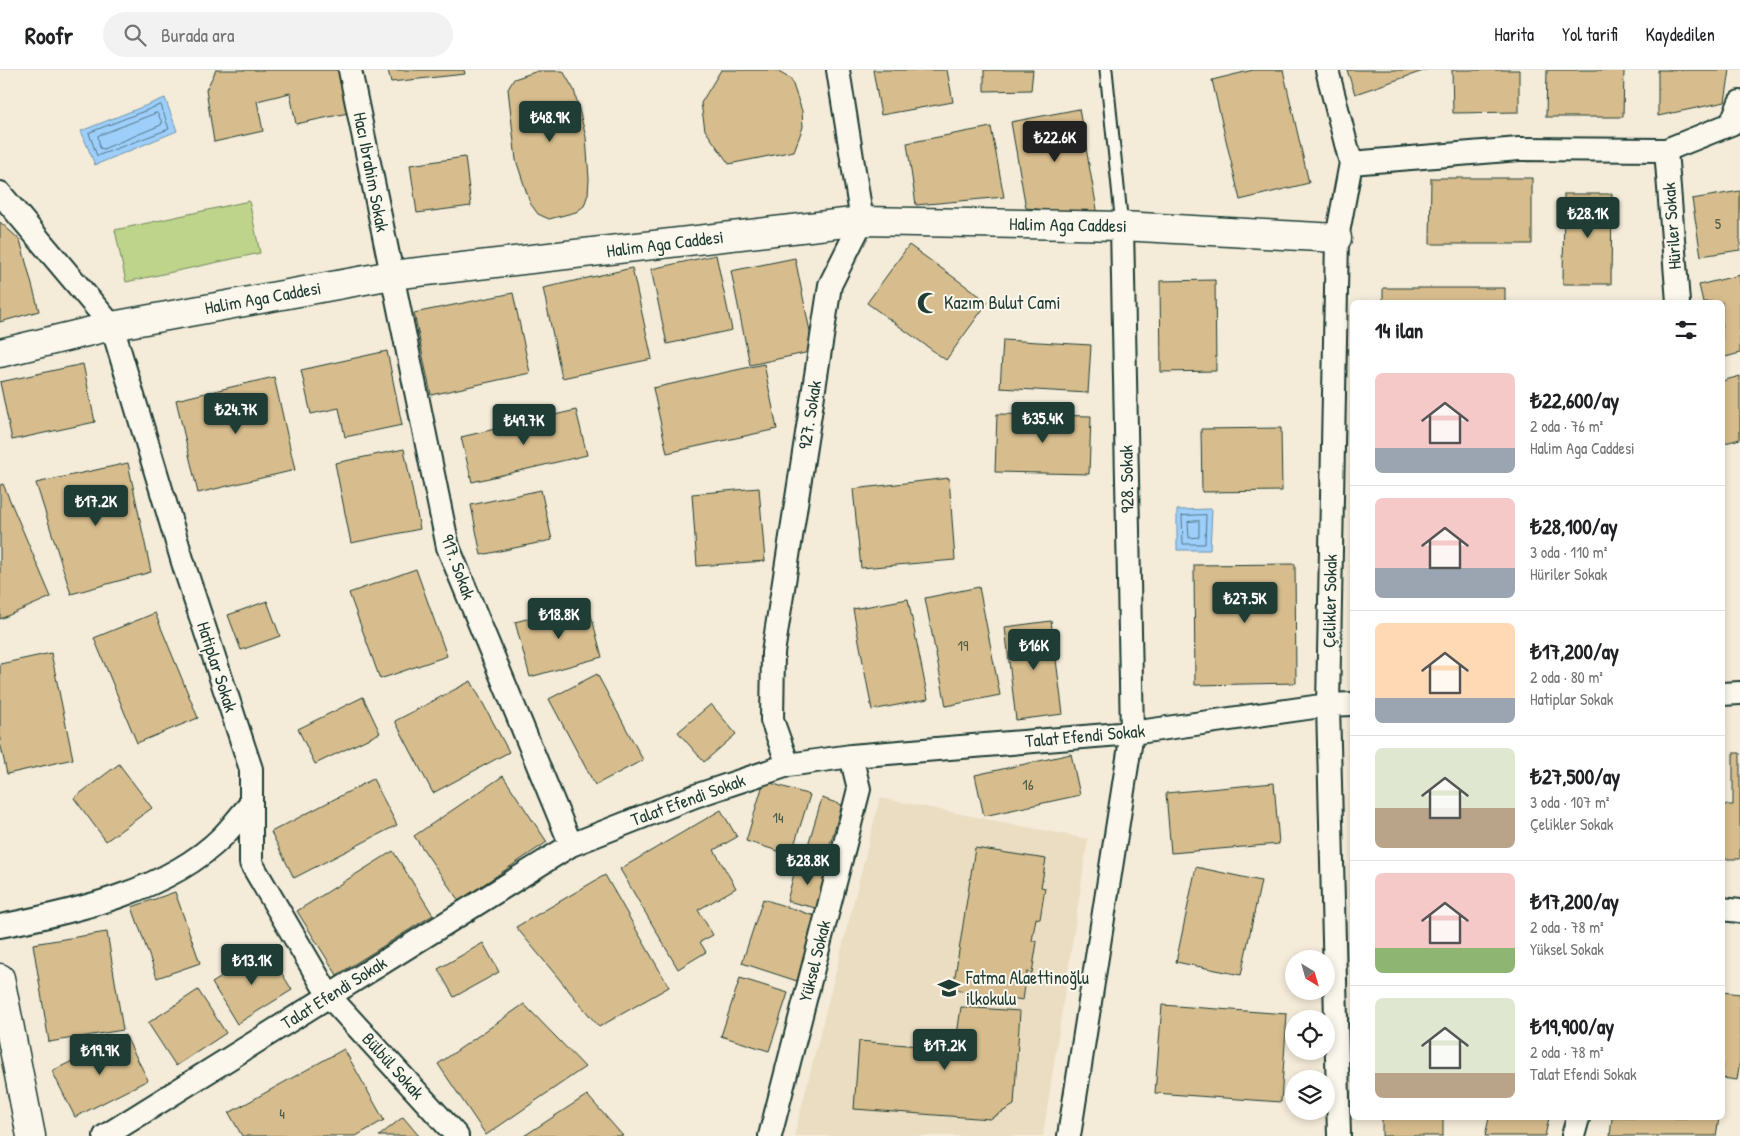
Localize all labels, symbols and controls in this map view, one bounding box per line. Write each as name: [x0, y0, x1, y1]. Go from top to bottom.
search box: [103, 12, 453, 57]
text: Roofr: [25, 19, 73, 51]
icon: search: [121, 21, 149, 49]
text: Burada ara: [161, 22, 235, 48]
text: Harita: [1494, 22, 1534, 47]
text: Yol tarifi: [1562, 22, 1618, 47]
text: Kaydedilen: [1646, 22, 1715, 47]
pin: ₺48.9K: [509, 100, 591, 143]
text: ₺48.9K: [530, 106, 570, 128]
street label: Hacı Ibrahim Sokak: [348, 110, 395, 235]
pin: ₺22.6K: [1014, 121, 1096, 163]
text: ₺22.6K: [1034, 126, 1076, 148]
street label: Hüriler Sokak: [1656, 181, 1687, 270]
pin: ₺28.1K: [1547, 196, 1629, 239]
text: ₺28.1K: [1567, 202, 1609, 224]
street label: Halim Aga Caddesi: [1009, 211, 1127, 238]
house number: 5: [1715, 213, 1722, 234]
street label: Halim Aga Caddesi: [605, 224, 725, 263]
street label: Halim Aga Caddesi: [203, 275, 323, 320]
mosque icon: Kazım Bulut Cami: [915, 290, 941, 316]
place label: Kazım Bulut Cami: [944, 290, 1060, 315]
text: 14 ilan: [1375, 316, 1423, 345]
icon: filters: [1672, 316, 1700, 344]
street label: 927. Sokak: [792, 378, 827, 451]
text: ₺22,600/ay: [1530, 386, 1619, 415]
pin: ₺24.7K: [195, 392, 277, 435]
icon: home: [1415, 393, 1475, 453]
text: ₺24.7K: [215, 398, 257, 420]
pin: ₺35.4K: [1002, 402, 1084, 444]
pin: ₺49.7K: [483, 404, 565, 446]
text: ₺35.4K: [1023, 407, 1063, 429]
text: ₺49.7K: [504, 409, 544, 431]
text: 2 oda · 76 m²: [1530, 415, 1603, 437]
text: Halim Aga Caddesi: [1530, 437, 1635, 459]
street label: 928. Sokak: [1113, 444, 1140, 513]
pin: ₺17.2K: [55, 484, 137, 527]
text: ₺17.2K: [75, 490, 117, 512]
text: ₺28,100/ay: [1530, 512, 1618, 541]
icon: home: [1415, 518, 1475, 578]
street label: 917. Sokak: [435, 531, 482, 603]
text: 3 oda · 110 m²: [1530, 541, 1607, 563]
street label: Çelikler Sokak: [1316, 553, 1343, 648]
text: Hüriler Sokak: [1530, 563, 1607, 585]
pin: ₺27.5K: [1204, 582, 1286, 624]
text: ₺27.5K: [1223, 587, 1267, 609]
pin: ₺18.8K: [518, 598, 600, 640]
text: ₺18.8K: [539, 603, 579, 625]
street label: Hatiplar Sokak: [191, 618, 244, 716]
pin: ₺16K: [1004, 628, 1064, 671]
text: ₺16K: [1019, 634, 1049, 656]
house number: 19: [958, 635, 969, 656]
text: ₺17,200/ay: [1530, 637, 1619, 666]
icon: home: [1415, 643, 1475, 703]
text: 2 oda · 80 m²: [1530, 666, 1603, 688]
text: Hatiplar Sokak: [1530, 688, 1613, 710]
street label: Talat Efendi Sokak: [1024, 718, 1146, 753]
text: ₺27,500/ay: [1530, 762, 1620, 791]
street label: Talat Efendi Sokak: [627, 767, 749, 832]
icon: home: [1415, 768, 1475, 828]
house number: 16: [1022, 774, 1034, 795]
text: 3 oda · 107 m²: [1530, 791, 1610, 813]
house number: 14: [772, 807, 784, 828]
text: Çelikler Sokak: [1530, 813, 1613, 835]
pin: ₺28.8K: [767, 844, 849, 886]
text: ₺28.8K: [787, 849, 829, 871]
text: ₺17,200/ay: [1530, 887, 1619, 916]
icon: home: [1415, 893, 1475, 953]
text: 2 oda · 78 m²: [1530, 916, 1604, 938]
street label: Yüksel Sokak: [792, 917, 837, 1004]
text: Yüksel Sokak: [1530, 938, 1604, 960]
pin: ₺13.1K: [211, 944, 293, 986]
text: ₺13.1K: [232, 949, 272, 971]
street label: Talat Efendi Sokak: [276, 950, 392, 1035]
north arrow: [1285, 950, 1335, 1000]
map controls: [1285, 950, 1335, 1120]
place label: Fatma Alaettinoğlu ilkokulu: [965, 965, 1089, 1011]
school or university icon: Fatma Alaettinoğlu ilkokulu: [936, 975, 962, 1001]
button: locate: [1285, 1010, 1335, 1060]
text: ₺19,900/ay: [1530, 1012, 1614, 1041]
icon: home: [1415, 1018, 1475, 1078]
street label: Bülbül Sokak: [357, 1027, 431, 1105]
pin: ₺17.2K: [904, 1028, 986, 1071]
pin: ₺19.9K: [59, 1034, 141, 1076]
text: ₺17.2K: [924, 1034, 966, 1056]
text: ₺19.9K: [81, 1039, 119, 1061]
text: 2 oda · 78 m²: [1530, 1041, 1604, 1063]
text: Talat Efendi Sokak: [1530, 1063, 1637, 1085]
button: layers: [1285, 1070, 1335, 1120]
house number: 4: [279, 1103, 285, 1124]

